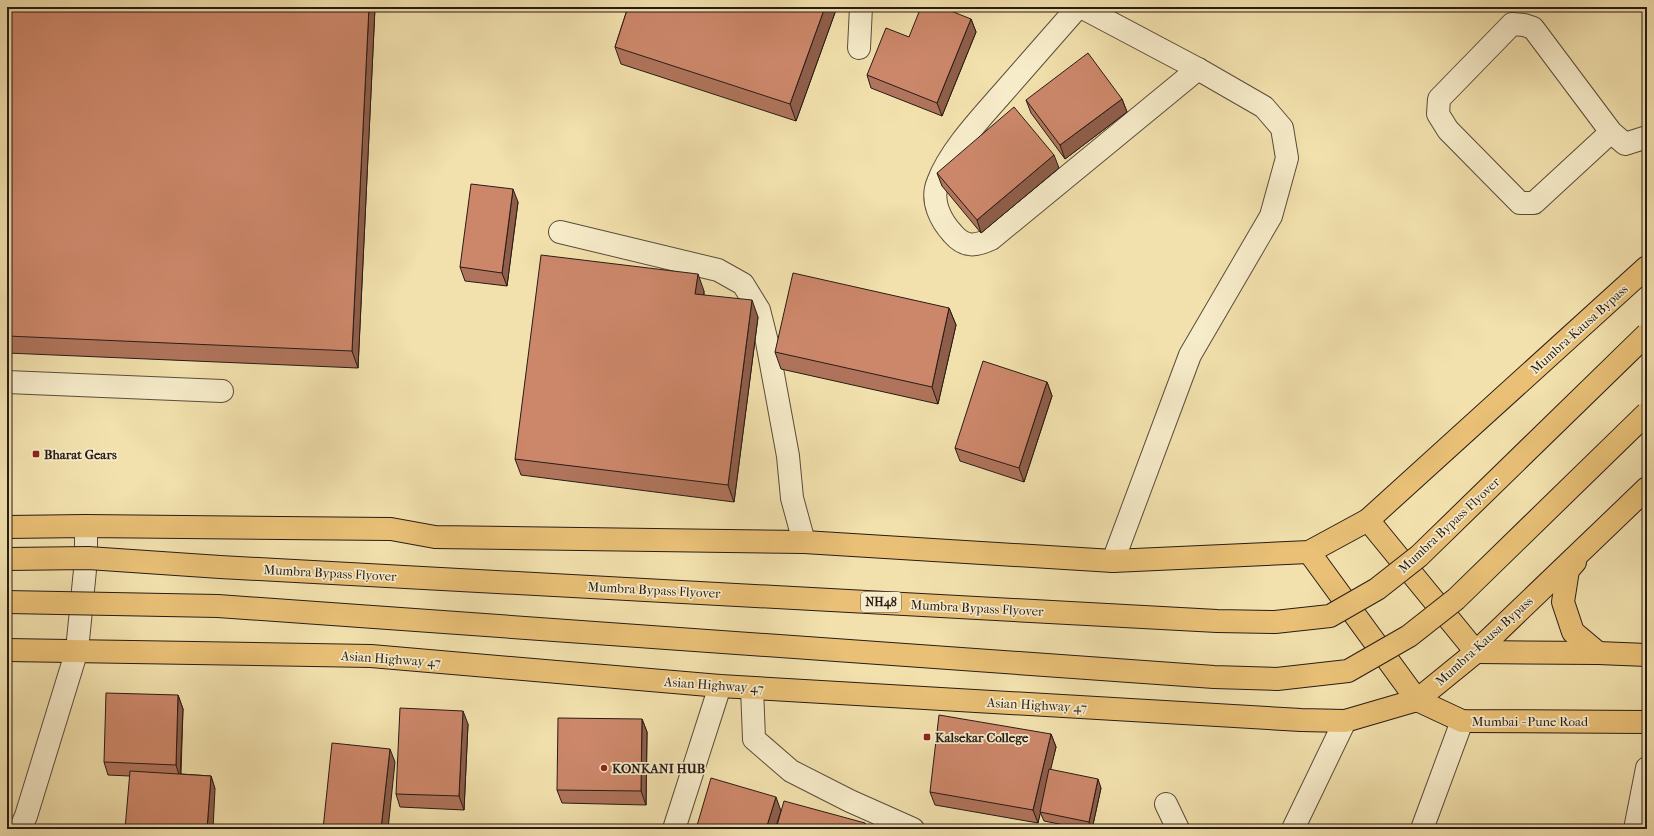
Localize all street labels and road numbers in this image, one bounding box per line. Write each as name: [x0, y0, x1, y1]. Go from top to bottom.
street label: Mumbra-Kausa Bypass: [1527, 281, 1631, 377]
street label: Mumbra Bypass Flyover: [1395, 474, 1503, 576]
street label: Mumbra Bypass Flyover: [263, 562, 397, 584]
street label: Mumbra Bypass Flyover: [587, 579, 721, 601]
road number: NH48: [861, 592, 901, 612]
street label: Mumbra-Kausa Bypass: [1432, 593, 1536, 689]
street label: Mumbra Bypass Flyover: [910, 597, 1044, 619]
street label: Asian Highway 47: [340, 648, 441, 670]
street label: Asian Highway 47: [663, 674, 764, 696]
street label: Asian Highway 47: [986, 695, 1087, 715]
street label: Mumbai - Pune Road: [1472, 714, 1589, 729]

